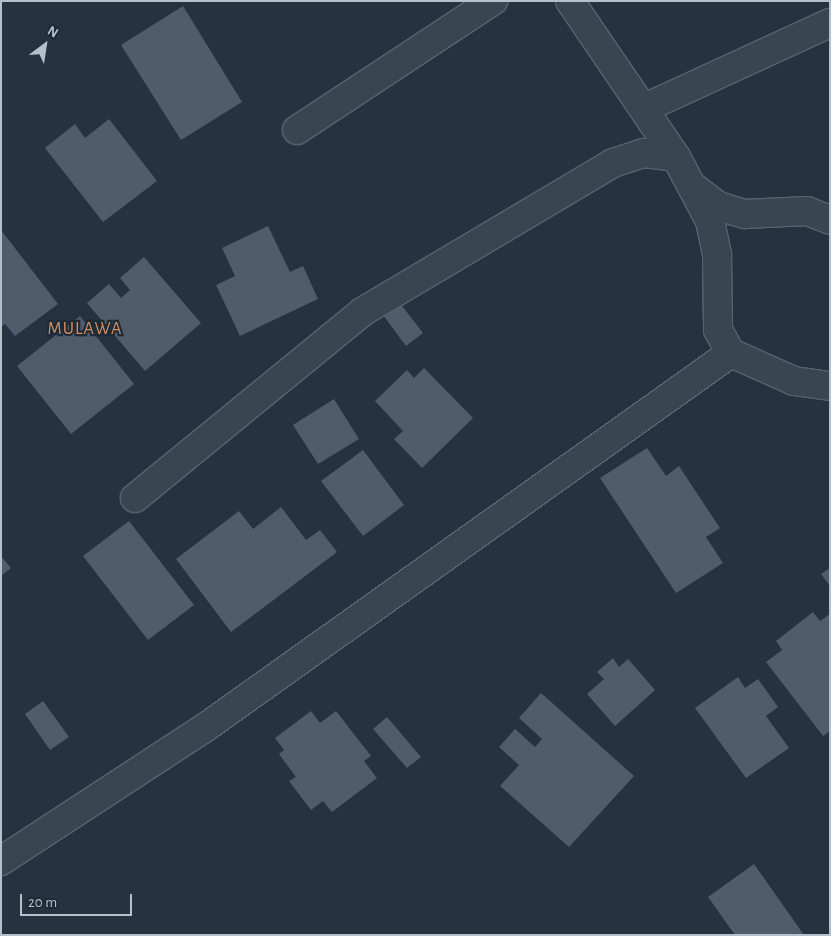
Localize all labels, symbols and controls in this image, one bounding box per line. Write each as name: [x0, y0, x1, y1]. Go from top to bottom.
north arrow: [20, 20, 70, 70]
text: N: [45, 24, 60, 41]
district label: MULAWA: [47, 318, 123, 340]
scale bar: [22, 884, 135, 916]
text: 20 m: [28, 895, 57, 910]

